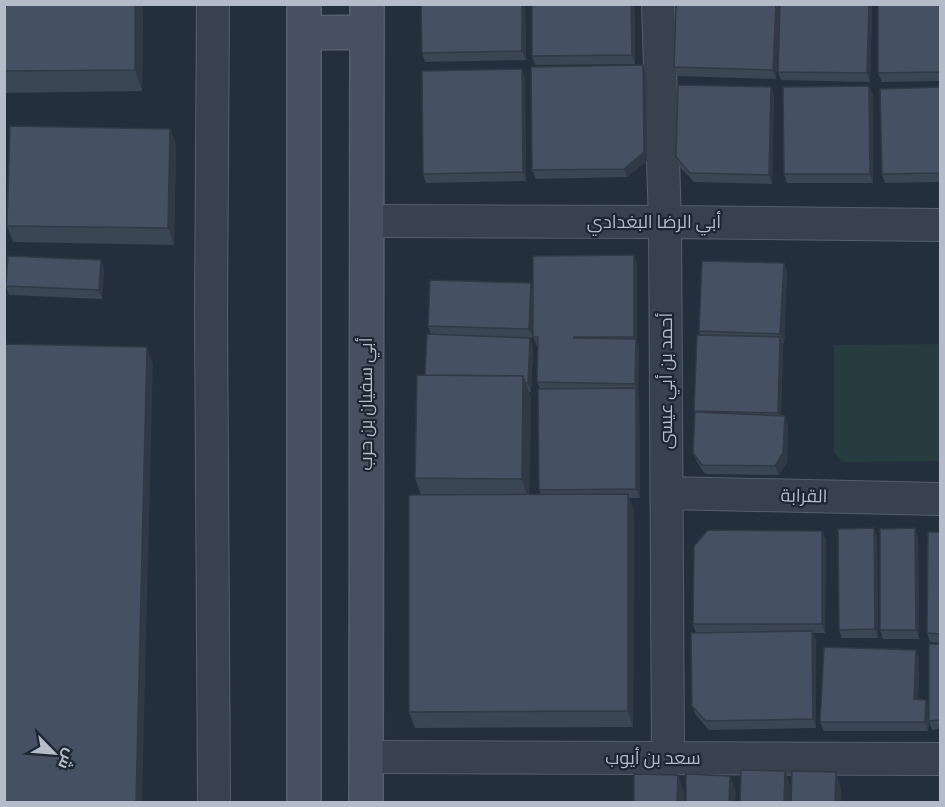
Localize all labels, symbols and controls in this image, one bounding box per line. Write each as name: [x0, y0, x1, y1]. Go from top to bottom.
street label: أبي الرضا البغدادي: [587, 210, 721, 236]
street label: أحمد بن أبي عيسى: [654, 313, 680, 449]
street label: أبي سفيان بن حرب: [354, 337, 380, 470]
street label: القرابة: [780, 484, 828, 507]
north arrow: [24, 723, 84, 783]
text: ش: [54, 746, 81, 773]
street label: سعد بن أيوب: [605, 746, 701, 769]

